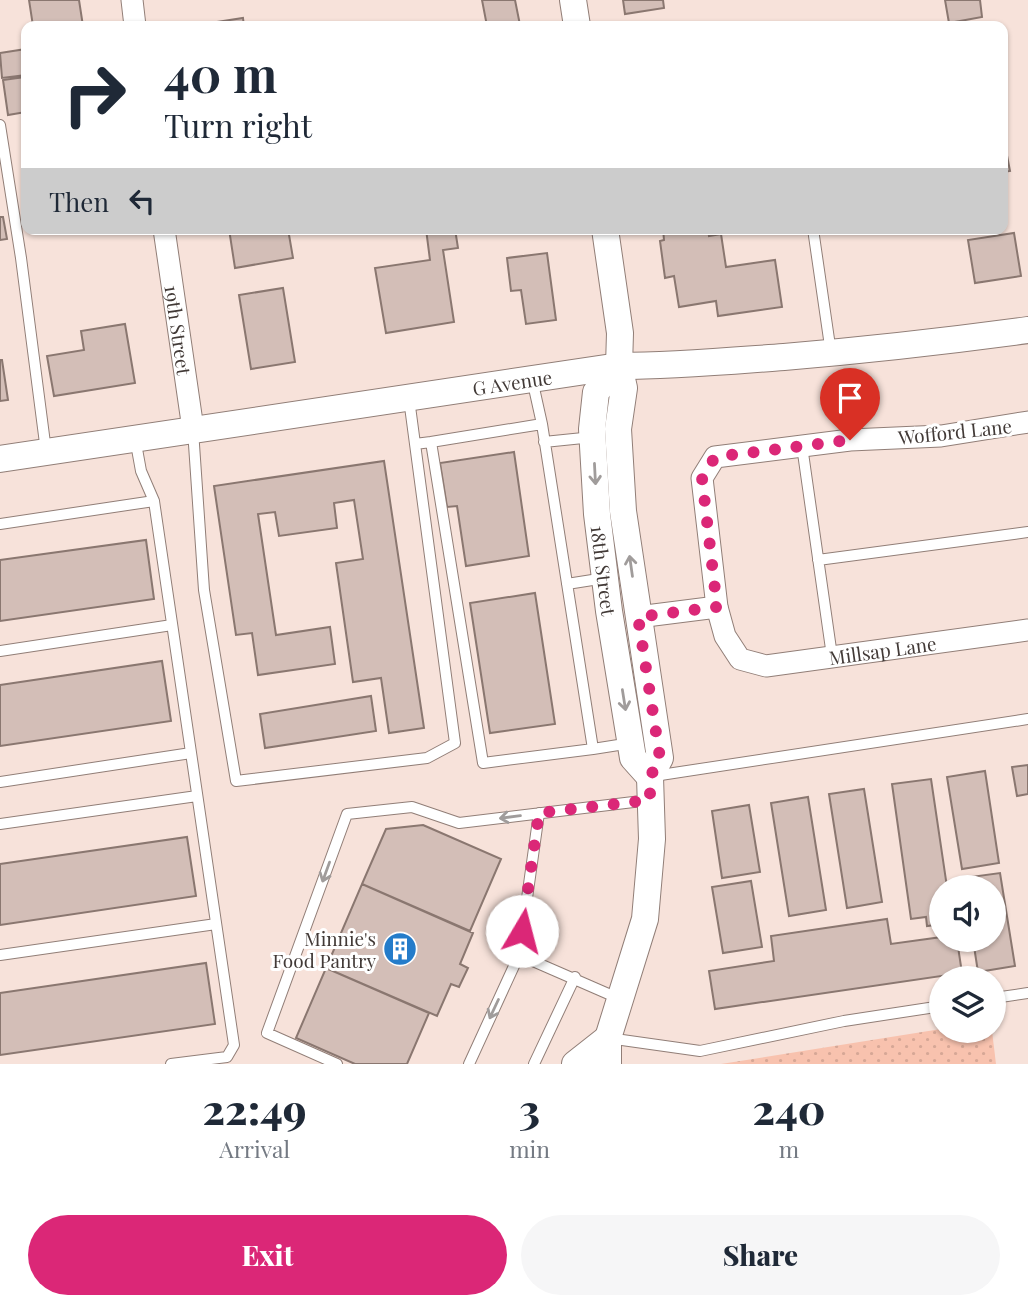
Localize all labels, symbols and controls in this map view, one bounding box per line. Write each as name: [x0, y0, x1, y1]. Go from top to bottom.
text: 40 m: [164, 40, 277, 105]
icon: right: [49, 49, 140, 140]
text: Turn right: [164, 103, 312, 146]
icon: left: [123, 182, 161, 220]
text: Then: [49, 184, 109, 219]
street label: 19th Street: [159, 283, 198, 377]
street label: G Avenue: [471, 363, 554, 401]
pin: [820, 368, 880, 440]
icon: arrive: [831, 379, 869, 417]
street label: Wofford Lane: [896, 412, 1013, 450]
one-way arrow: [588, 462, 601, 485]
street label: 18th Street: [586, 524, 623, 618]
one-way arrow: [624, 555, 637, 578]
street label: Millsap Lane: [827, 630, 938, 670]
one-way arrow: [618, 688, 631, 710]
one-way arrow: [499, 810, 522, 823]
one-way arrow: [319, 860, 331, 882]
map controls: [929, 875, 1006, 1043]
button: sound: [929, 875, 1006, 952]
position arrow: [485, 894, 559, 968]
place label: Minnie's Food Pantry: [273, 925, 376, 973]
building icon: Minnie's Food Pantry: [381, 930, 419, 968]
button: layers: [929, 966, 1006, 1043]
one-way arrow: [487, 998, 500, 1020]
text: 22:49: [202, 1080, 307, 1136]
text: 3: [519, 1080, 540, 1136]
text: 240: [753, 1080, 826, 1136]
text: Arrival: [219, 1133, 290, 1164]
text: min: [509, 1133, 550, 1164]
text: m: [779, 1133, 799, 1164]
button: Exit: [28, 1215, 507, 1295]
button: Share: [521, 1215, 1000, 1295]

